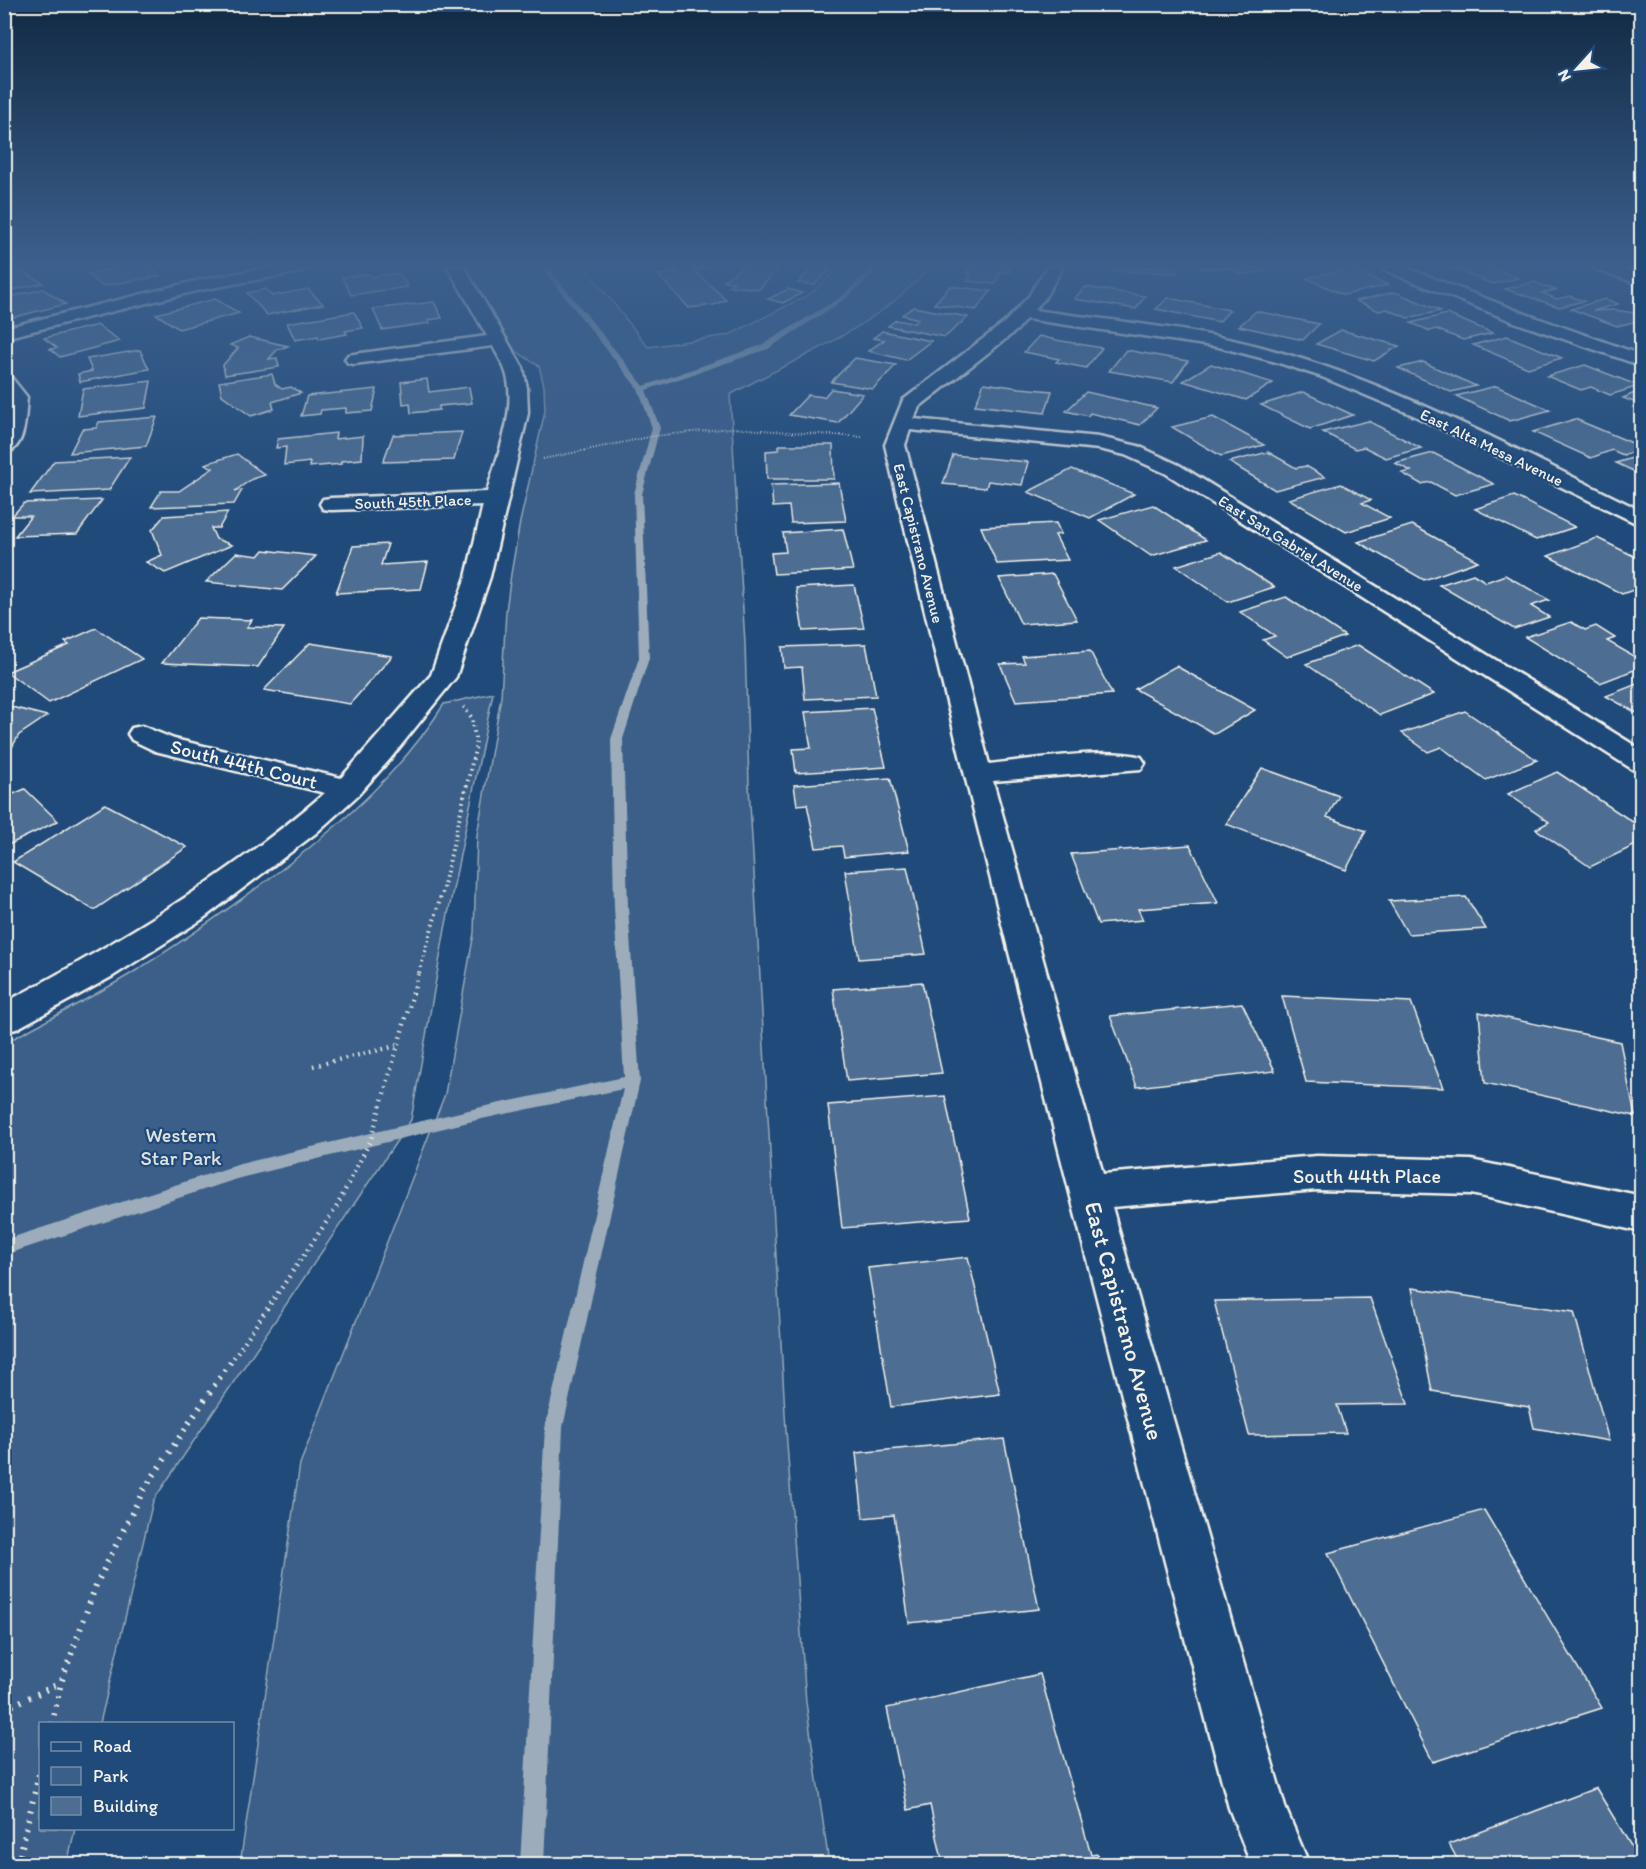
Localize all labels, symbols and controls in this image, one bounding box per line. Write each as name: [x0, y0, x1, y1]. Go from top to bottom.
north arrow: [1547, 39, 1607, 99]
text: N: [1553, 66, 1575, 85]
street label: East Alta Mesa Avenue: [1417, 405, 1567, 490]
street label: East Capistrano Avenue: [889, 461, 948, 625]
street label: South 45th Place: [354, 490, 472, 513]
street label: East San Gabriel Avenue: [1215, 491, 1367, 596]
street label: South 44th Court: [168, 734, 320, 794]
park label: Western Star Park: [141, 1123, 222, 1170]
street label: South 44th Place: [1293, 1164, 1441, 1188]
street label: East Capistrano Avenue: [1079, 1198, 1170, 1443]
legend: [39, 1722, 234, 1830]
text: Road: [93, 1735, 132, 1757]
text: Park: [93, 1765, 128, 1787]
text: Building: [93, 1795, 159, 1817]

